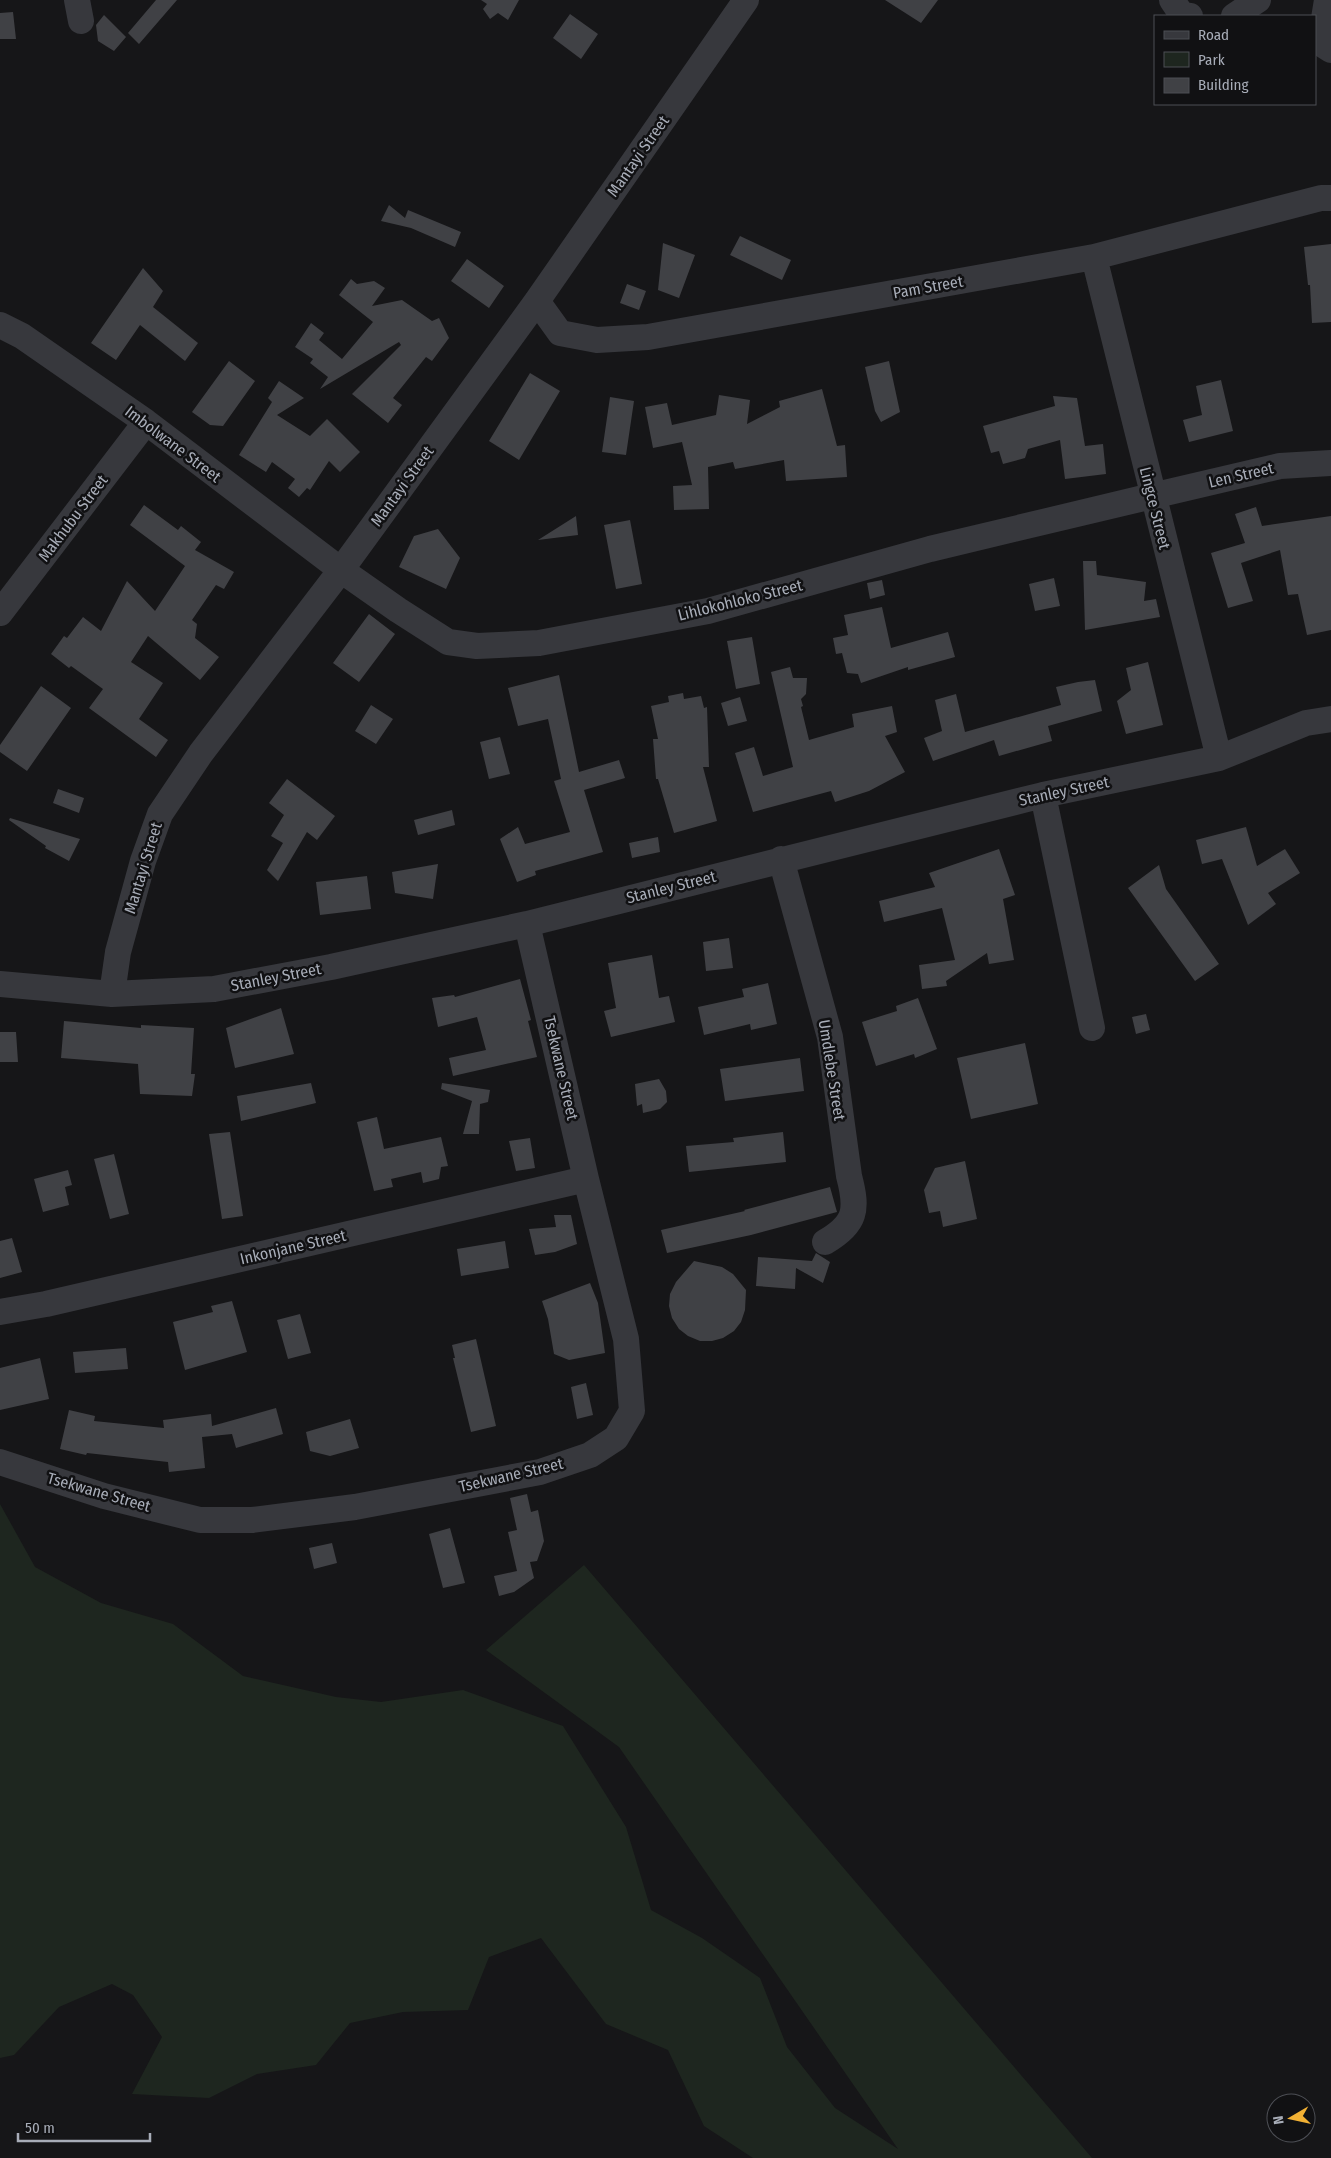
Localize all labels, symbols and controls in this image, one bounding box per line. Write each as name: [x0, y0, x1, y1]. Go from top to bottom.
legend: [1154, 15, 1316, 105]
text: Road: [1198, 26, 1229, 44]
text: Park: [1198, 51, 1225, 69]
text: Building: [1198, 76, 1249, 94]
street label: Mantayi Street: [603, 111, 673, 200]
street label: Pam Street: [891, 271, 965, 303]
street label: Imbolwane Street: [121, 402, 225, 487]
street label: Mantayi Street: [367, 442, 438, 530]
street label: Len Street: [1207, 458, 1276, 492]
street label: Lingce Street: [1136, 465, 1175, 552]
street label: Makhubu Street: [34, 470, 112, 565]
street label: Lihlokohloko Street: [676, 575, 805, 625]
street label: Stanley Street: [1017, 772, 1111, 810]
street label: Mantayi Street: [120, 819, 166, 916]
street label: Stanley Street: [624, 867, 718, 907]
street label: Stanley Street: [229, 959, 323, 995]
street label: Tsekwane Street: [540, 1014, 582, 1123]
street label: Umdlebe Street: [815, 1018, 849, 1123]
street label: Inkonjane Street: [238, 1225, 349, 1268]
street label: Tsekwane Street: [457, 1454, 566, 1496]
street label: Tsekwane Street: [45, 1468, 153, 1516]
north arrow: [1266, 2093, 1316, 2143]
scale bar: [18, 2110, 150, 2142]
text: N: [1270, 2114, 1288, 2125]
text: 50 m: [25, 2119, 55, 2137]

